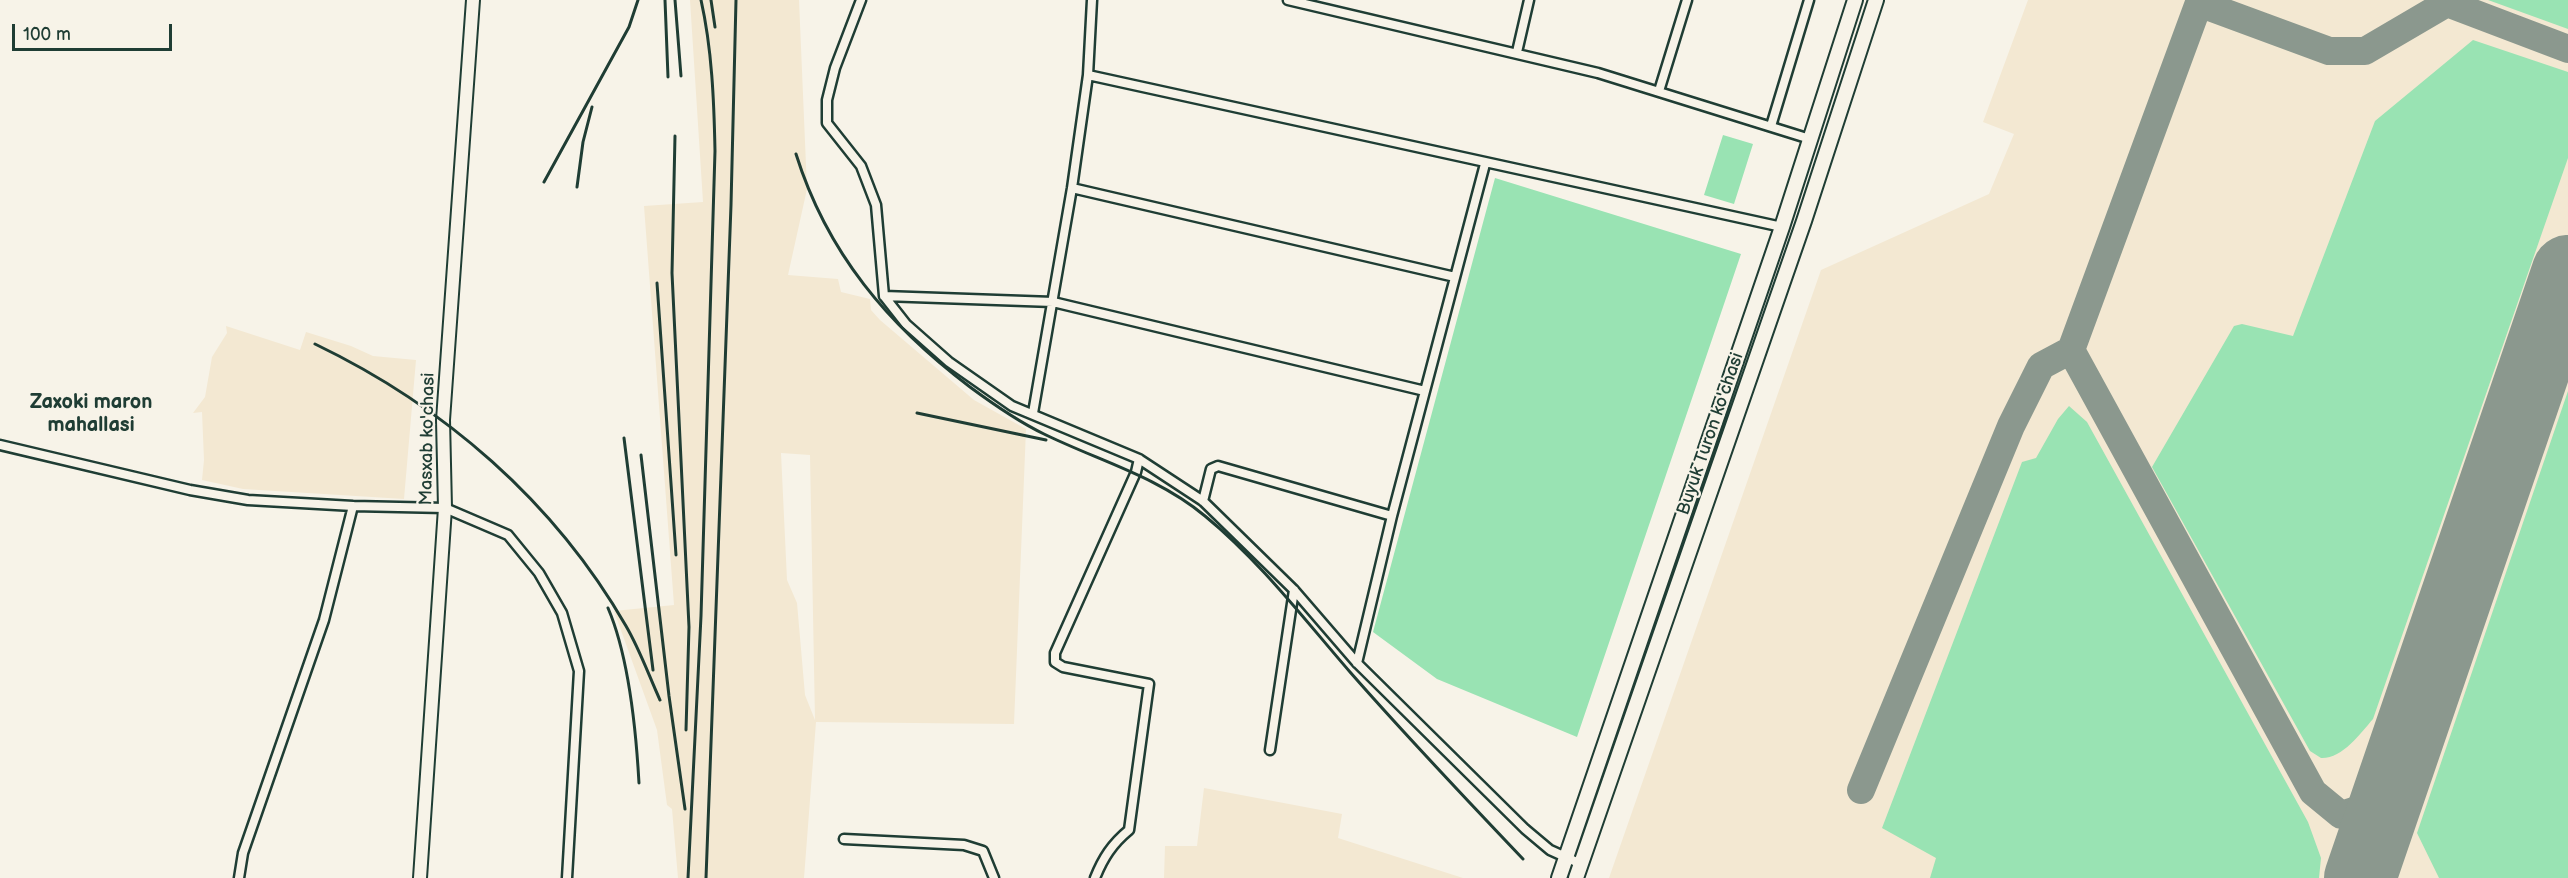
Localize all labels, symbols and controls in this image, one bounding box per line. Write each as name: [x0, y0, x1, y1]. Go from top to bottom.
scale bar: [15, 12, 176, 50]
text: 100 m: [23, 24, 71, 45]
street label: Buyuk Turon ko'chasi: [1673, 350, 1749, 518]
street label: Masxab ko'chasi: [416, 372, 440, 506]
district label: Zaxoki maron mahallasi: [30, 391, 152, 438]

